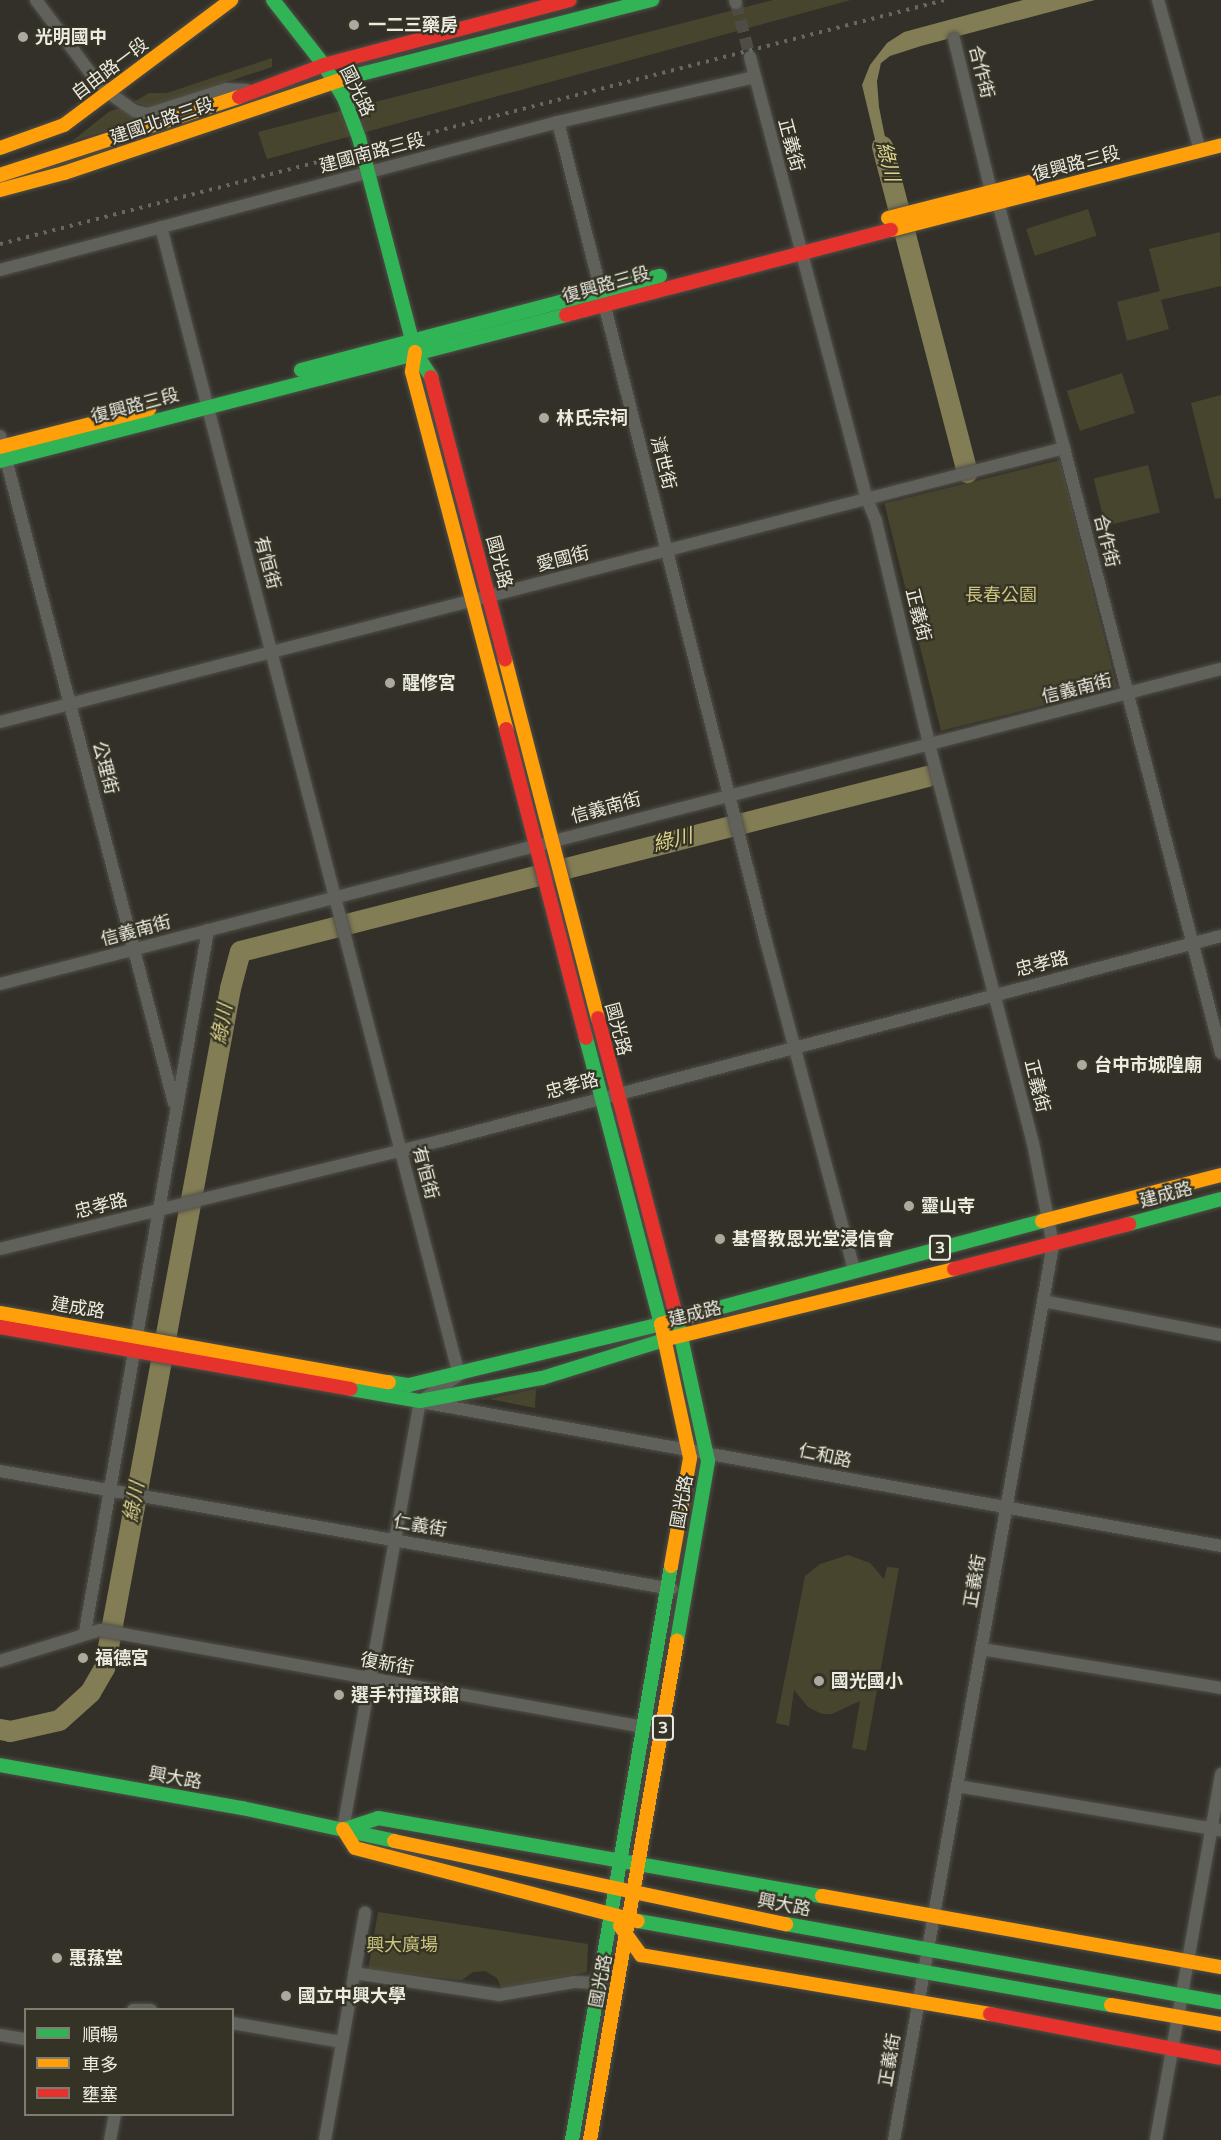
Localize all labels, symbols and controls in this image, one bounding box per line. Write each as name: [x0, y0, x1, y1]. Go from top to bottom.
place label: 一二三藥房: [368, 14, 458, 36]
marker: 一二三藥房: [345, 16, 363, 34]
place label: 光明國中: [35, 26, 107, 48]
marker: 光明國中: [16, 30, 30, 44]
street label: 自由路一段: [68, 33, 152, 105]
street label: 合作街: [964, 43, 998, 101]
street label: 國光路: [335, 62, 379, 120]
street label: 建國北路三段: [107, 93, 217, 149]
street label: 正義街: [774, 116, 808, 174]
street label: 建國南路三段: [317, 129, 427, 177]
water label: 綠川: [871, 140, 903, 184]
street label: 復興路三段: [1030, 142, 1122, 186]
street label: 復興路三段: [560, 262, 652, 308]
street label: 復興路三段: [89, 384, 181, 428]
place label: 林氏宗祠: [556, 407, 628, 429]
marker: 林氏宗祠: [537, 411, 551, 425]
street label: 濟世街: [646, 434, 680, 492]
street label: 合作街: [1089, 512, 1123, 570]
street label: 國光路: [482, 533, 516, 591]
street label: 有恒街: [250, 534, 284, 592]
street label: 愛國街: [534, 542, 592, 576]
park label: 長春公園: [965, 584, 1037, 606]
street label: 正義街: [901, 586, 935, 644]
street label: 信義南街: [1039, 670, 1115, 708]
place label: 醒修宮: [402, 672, 456, 694]
marker: 醒修宮: [383, 676, 397, 690]
street label: 公理街: [88, 739, 122, 797]
street label: 信義南街: [568, 788, 644, 828]
water label: 綠川: [651, 825, 695, 857]
street label: 信義南街: [98, 911, 174, 951]
street label: 忠孝路: [1013, 947, 1071, 981]
street label: 國光路: [601, 1000, 635, 1058]
water label: 綠川: [208, 1002, 238, 1046]
place label: 台中市城隍廟: [1094, 1054, 1202, 1076]
street label: 正義街: [1020, 1057, 1054, 1115]
marker: 台中市城隍廟: [1075, 1058, 1089, 1072]
street label: 忠孝路: [543, 1069, 601, 1103]
street label: 有恒街: [408, 1144, 442, 1202]
street label: 建成路: [1137, 1178, 1195, 1212]
street label: 忠孝路: [72, 1189, 130, 1223]
place label: 靈山寺: [921, 1195, 975, 1217]
marker: 靈山寺: [902, 1199, 916, 1213]
place label: 基督教恩光堂浸信會: [732, 1228, 894, 1250]
marker: 基督教恩光堂浸信會: [713, 1232, 727, 1246]
road number: 3: [928, 1235, 952, 1261]
street label: 建成路: [50, 1293, 106, 1323]
street label: 建成路: [666, 1297, 724, 1331]
street label: 仁和路: [796, 1440, 854, 1472]
street label: 國光路: [667, 1474, 697, 1530]
water label: 綠川: [120, 1480, 150, 1524]
street label: 仁義街: [392, 1511, 448, 1541]
street label: 正義街: [960, 1553, 990, 1609]
place label: 福德宮: [95, 1647, 149, 1669]
street label: 復新街: [359, 1649, 415, 1679]
marker: 福德宮: [76, 1651, 90, 1665]
place label: 國光國小: [831, 1670, 903, 1692]
marker: 國光國小: [812, 1674, 826, 1688]
place label: 選手村撞球館: [351, 1684, 459, 1706]
marker: 選手村撞球館: [332, 1688, 346, 1702]
road number: 3: [651, 1715, 675, 1741]
street label: 興大路: [147, 1763, 203, 1793]
street label: 興大路: [755, 1889, 813, 1921]
park label: 興大廣場: [366, 1934, 438, 1956]
place label: 惠蓀堂: [69, 1947, 123, 1969]
marker: 惠蓀堂: [50, 1951, 64, 1965]
street label: 國光路: [585, 1952, 617, 2010]
place label: 國立中興大學: [298, 1985, 406, 2007]
marker: 國立中興大學: [279, 1989, 293, 2003]
legend: [24, 2008, 234, 2116]
text: 順暢: [82, 2024, 118, 2046]
street label: 正義街: [875, 2032, 905, 2088]
text: 車多: [82, 2054, 118, 2076]
text: 壅塞: [82, 2084, 118, 2106]

